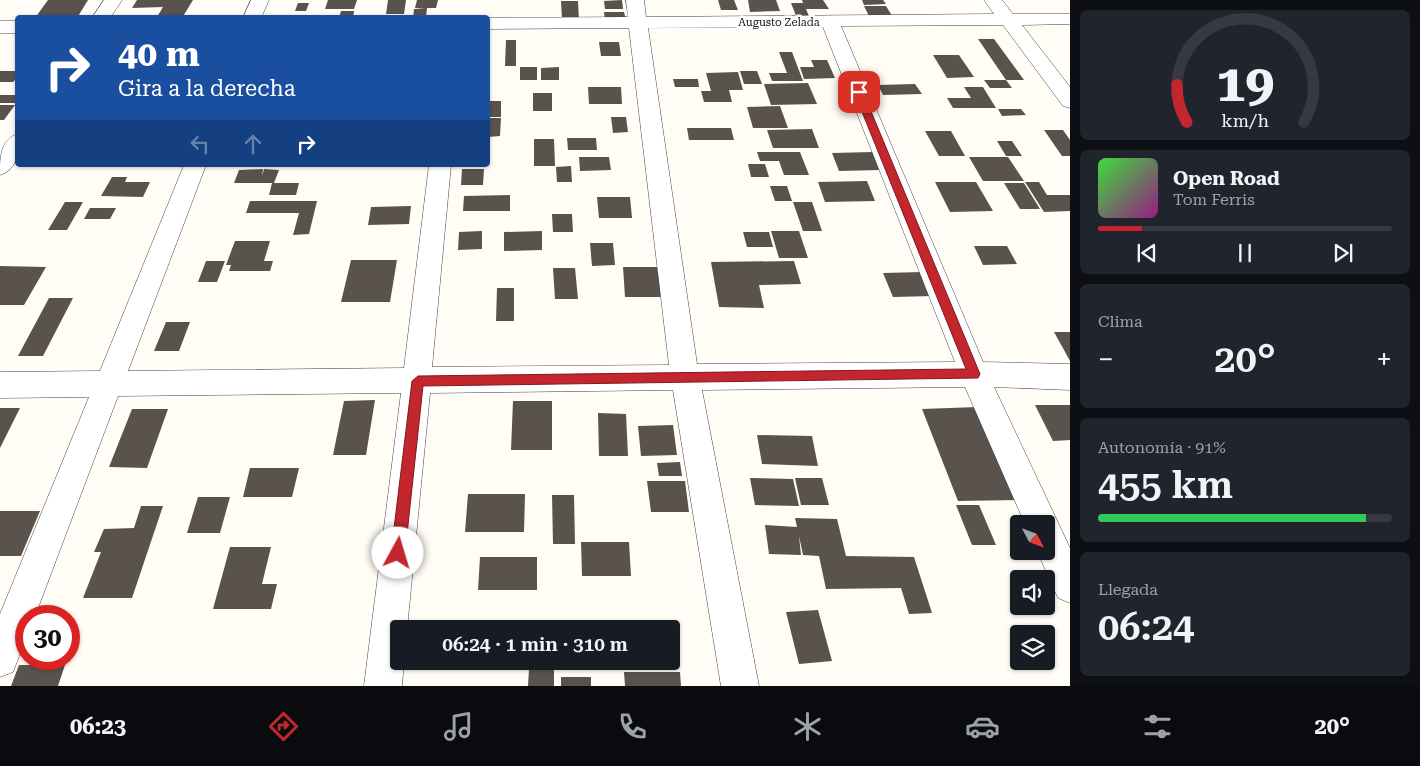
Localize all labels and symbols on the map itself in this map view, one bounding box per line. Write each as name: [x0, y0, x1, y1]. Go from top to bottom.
street label: Augusto Zelada: [738, 16, 820, 29]
pin: [838, 71, 880, 113]
north arrow: [1010, 515, 1055, 560]
position arrow: [371, 526, 423, 578]
speed limit sign: 30: [15, 605, 80, 670]

